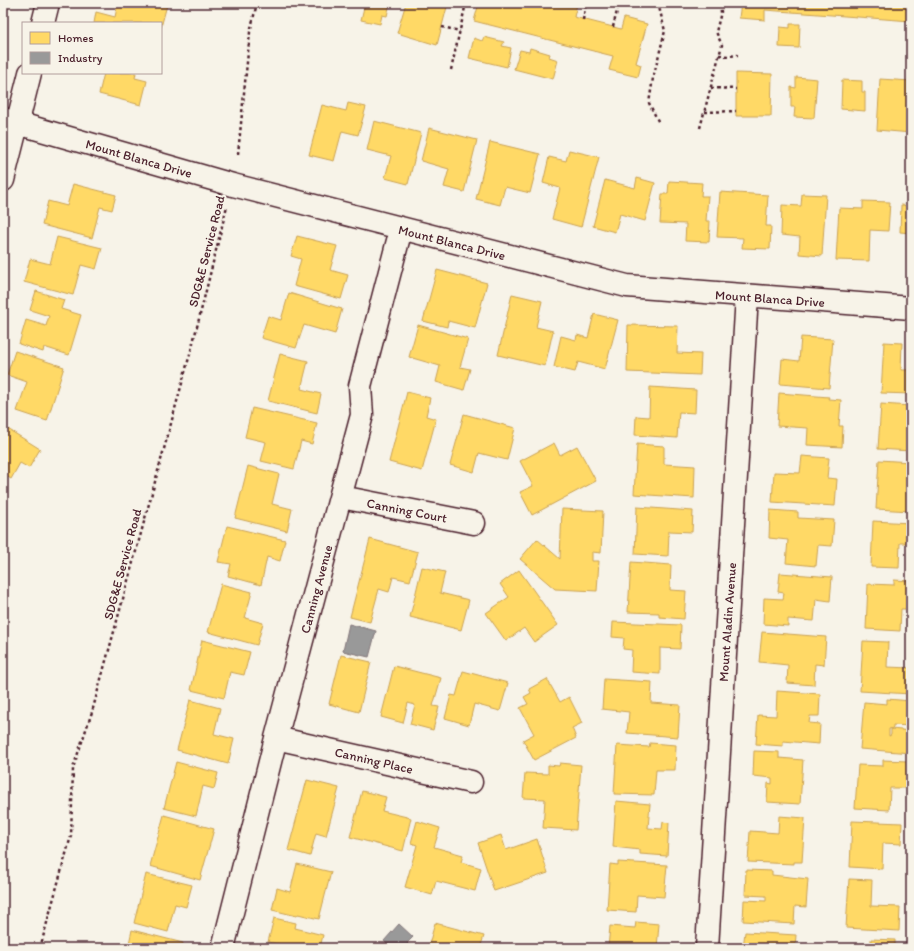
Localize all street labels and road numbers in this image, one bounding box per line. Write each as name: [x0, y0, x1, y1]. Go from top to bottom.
street label: Mount Blanca Drive: [84, 136, 194, 181]
street label: SDG&E Service Road: [185, 194, 228, 308]
street label: Mount Blanca Drive: [397, 222, 507, 263]
street label: Mount Blanca Drive: [715, 287, 825, 310]
street label: Canning Court: [365, 495, 449, 526]
street label: SDG&E Service Road: [100, 507, 145, 621]
street label: Canning Avenue: [297, 543, 336, 635]
street label: Mount Aladin Avenue: [716, 562, 739, 682]
street label: Canning Place: [333, 744, 414, 777]

